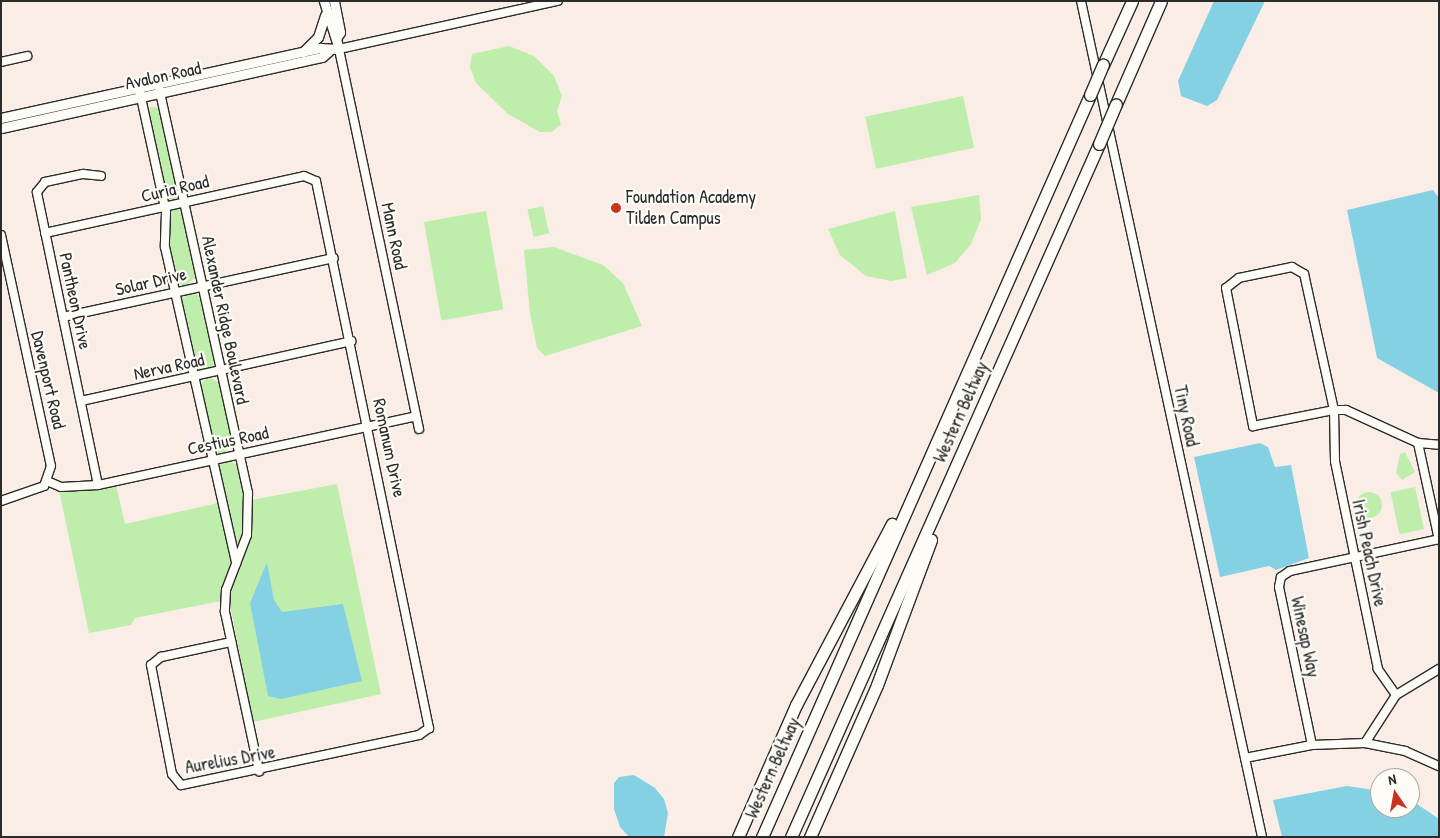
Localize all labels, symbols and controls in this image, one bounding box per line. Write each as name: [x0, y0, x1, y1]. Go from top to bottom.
street label: Avalon Road: [123, 57, 203, 95]
street label: Curia Road: [139, 171, 211, 207]
place label: Foundation Academy Tilden Campus: [626, 187, 756, 230]
street label: Mann Road: [376, 201, 412, 271]
marker: Foundation Academy Tilden Campus: [610, 202, 622, 214]
street label: Alexander Ridge Boulevard: [197, 234, 253, 406]
street label: Pantheon Drive: [54, 251, 96, 351]
street label: Solar Drive: [113, 263, 189, 301]
street label: Davenport Road: [26, 329, 70, 431]
street label: Nerva Road: [132, 349, 206, 385]
street label: Western Beltway: [929, 358, 993, 466]
street label: Tiny Road: [1169, 384, 1203, 448]
street label: Romanum Drive: [368, 397, 410, 499]
street label: Cestius Road: [186, 422, 270, 460]
street label: Irish Peach Drive: [1347, 497, 1391, 609]
street label: Winesap Way: [1286, 595, 1324, 679]
street label: Western Beltway: [741, 714, 805, 822]
street label: Aurelius Drive: [183, 741, 277, 779]
north arrow: [1370, 768, 1420, 818]
text: N: [1386, 769, 1398, 789]

